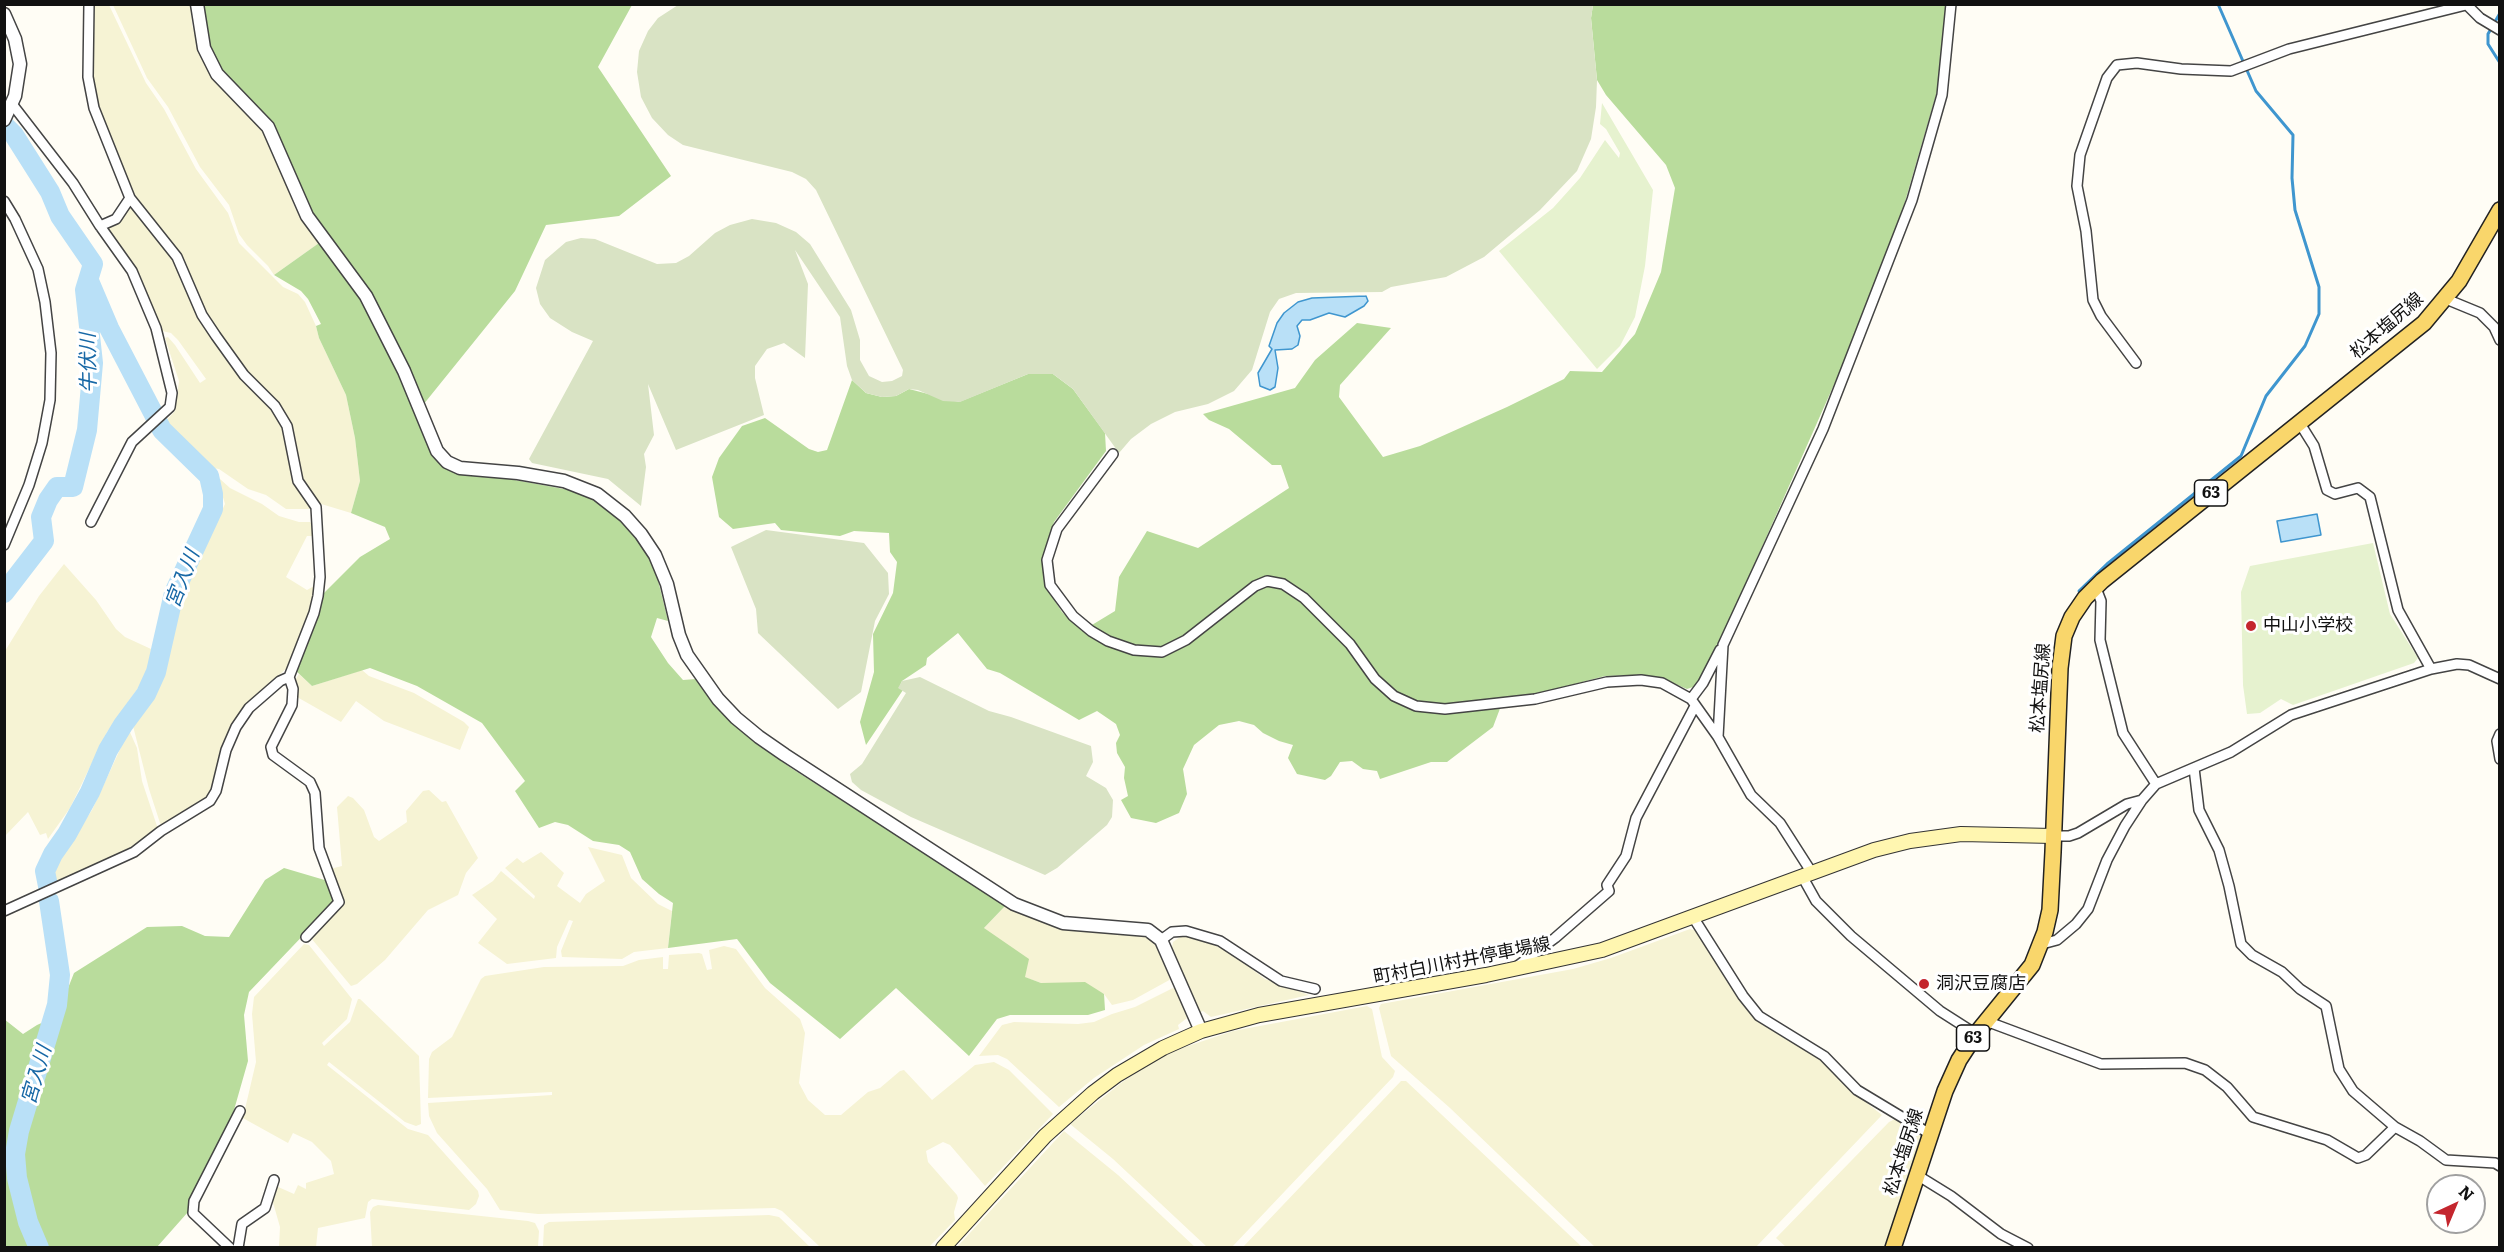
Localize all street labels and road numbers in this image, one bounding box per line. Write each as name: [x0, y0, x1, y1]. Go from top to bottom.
street label: 松本塩尻線: [2346, 288, 2428, 364]
road number: 63: [2194, 480, 2228, 506]
street label: 松本塩尻線: [2027, 642, 2055, 734]
street label: 町村白川村井停車場線: [1372, 933, 1552, 989]
road number: 63: [1956, 1025, 1990, 1051]
street label: 松本塩尻線: [1880, 1106, 1928, 1198]

